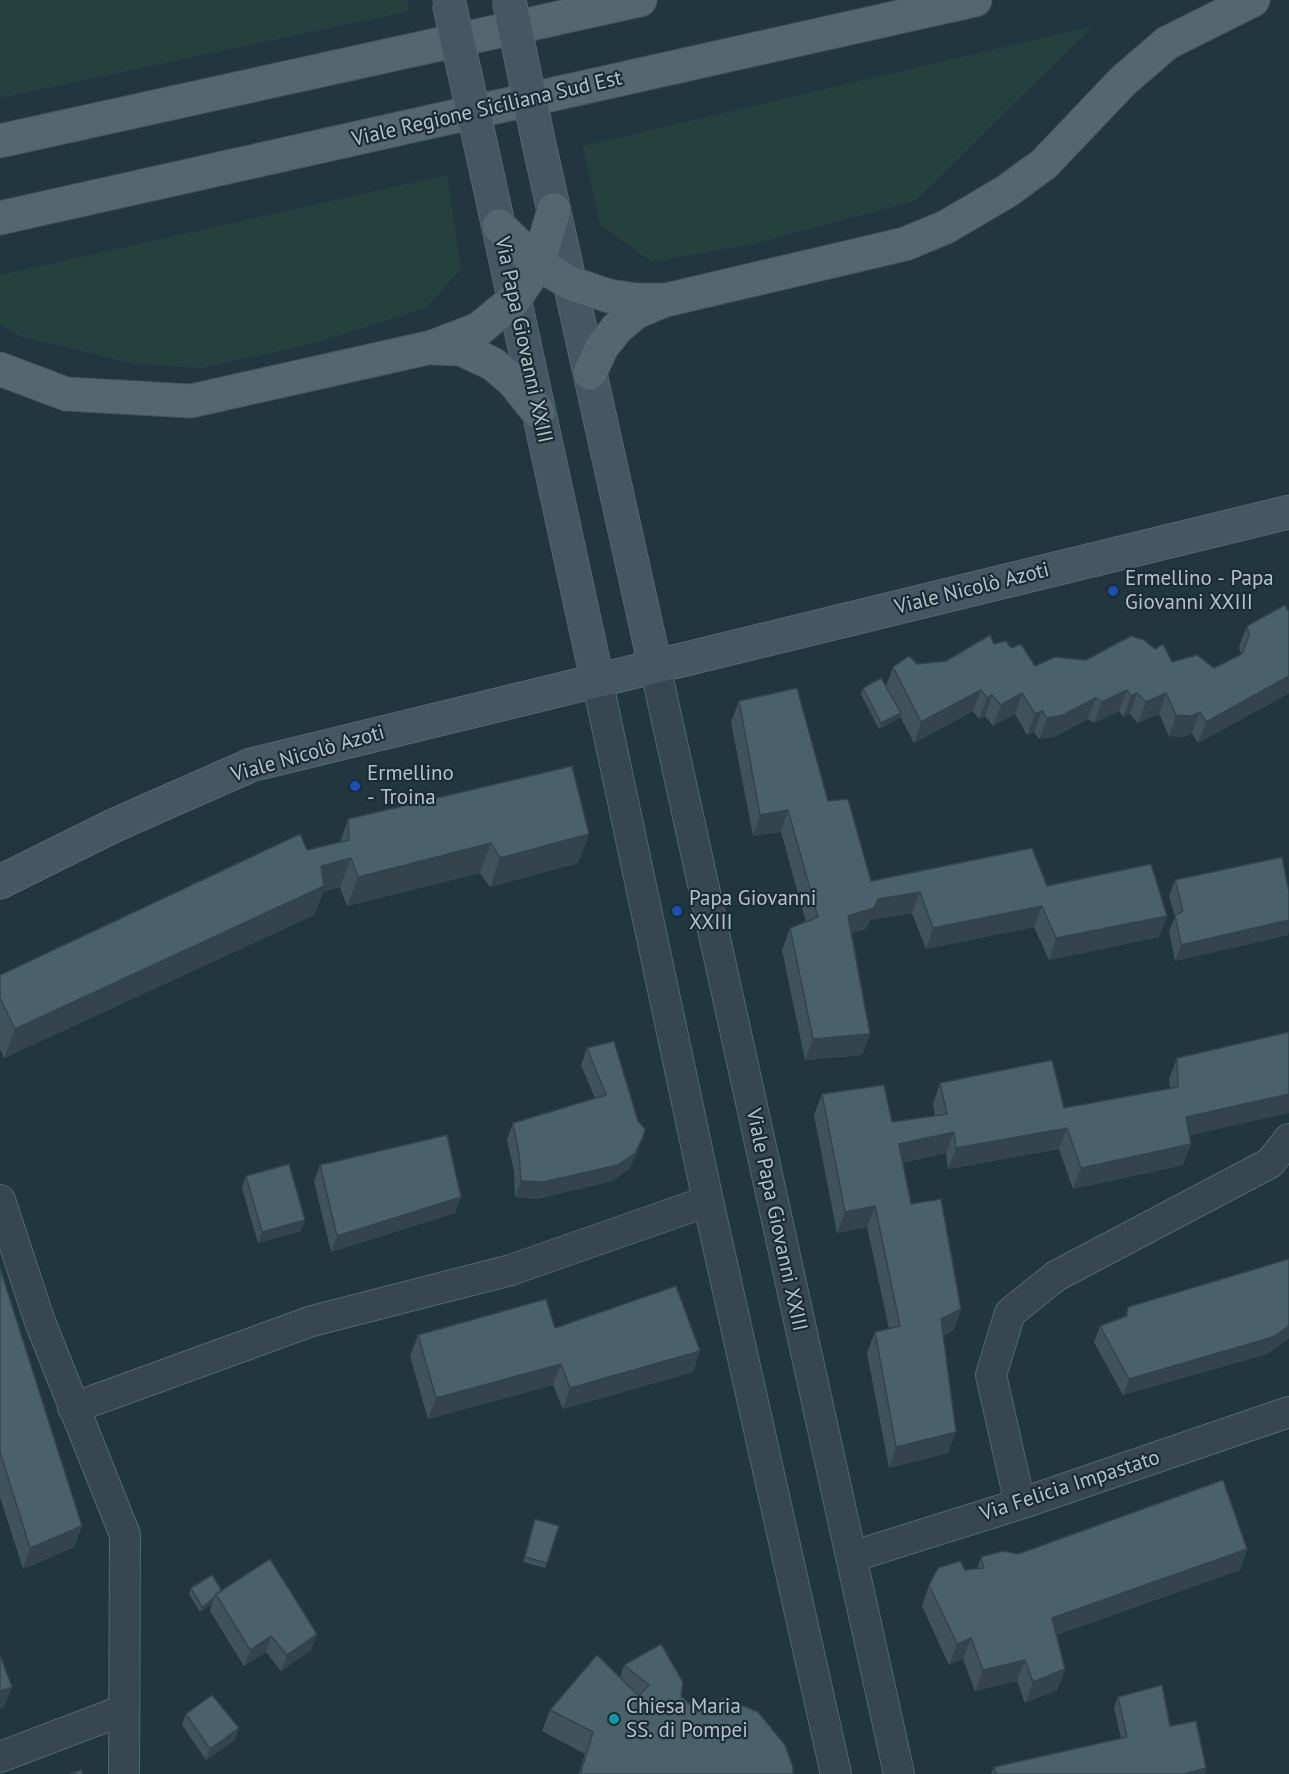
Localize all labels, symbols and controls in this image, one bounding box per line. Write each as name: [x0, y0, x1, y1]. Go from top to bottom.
street label: Viale Regione Siciliana Sud Est: [350, 66, 624, 152]
street label: Via Papa Giovanni XXIII: [489, 235, 557, 445]
street label: Viale Nicolò Azoti: [892, 558, 1052, 620]
place label: Ermellino - Papa Giovanni XXIII: [1125, 566, 1274, 616]
marker: Ermellino - Papa Giovanni XXIII: [1106, 584, 1120, 598]
street label: Viale Nicolò Azoti: [228, 720, 388, 788]
place label: Ermellino - Troina: [367, 761, 454, 811]
marker: Ermellino - Troina: [348, 779, 362, 793]
place label: Papa Giovanni XXIII: [689, 886, 816, 936]
marker: Papa Giovanni XXIII: [670, 904, 684, 918]
street label: Viale Papa Giovanni XXIII: [740, 1106, 812, 1334]
street label: Via Felicia Impastato: [977, 1445, 1163, 1527]
place label: Chiesa Maria SS. di Pompei: [626, 1694, 748, 1744]
marker: Chiesa Maria SS. di Pompei: [607, 1712, 621, 1726]

